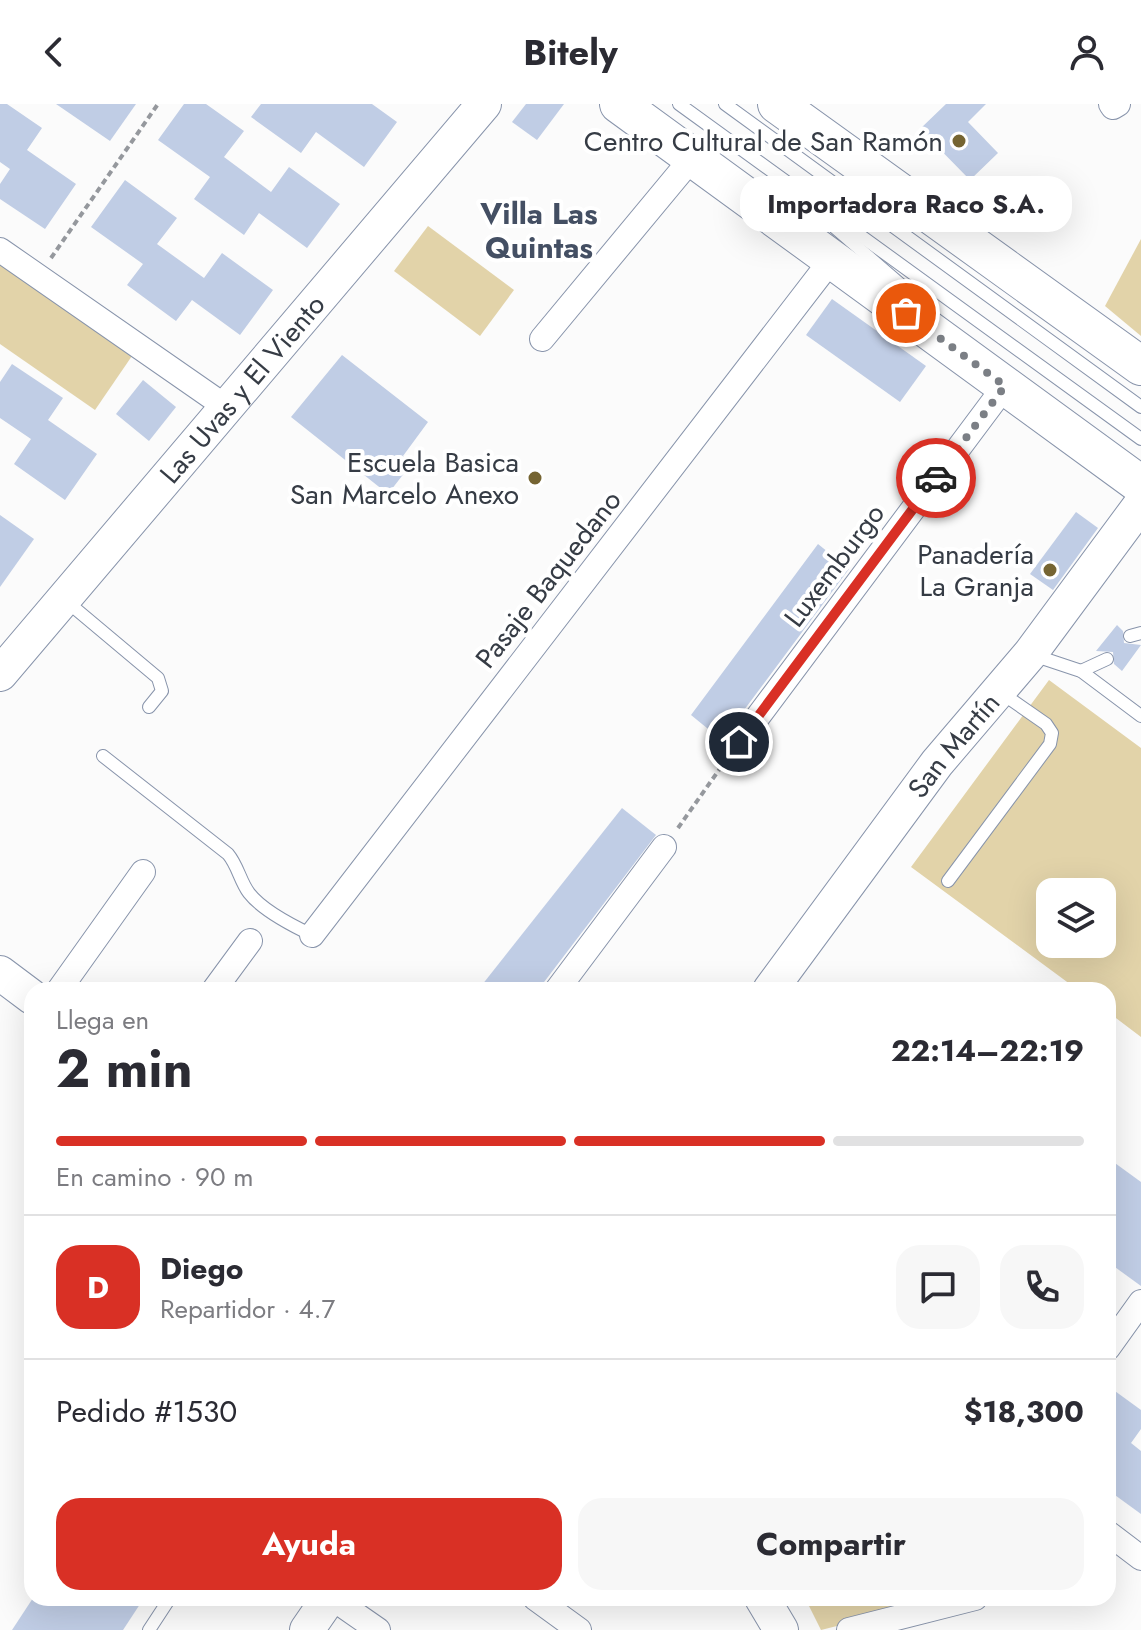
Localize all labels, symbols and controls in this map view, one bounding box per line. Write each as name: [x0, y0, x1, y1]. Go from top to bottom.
text: Bitely: [523, 26, 618, 78]
icon: back: [32, 30, 76, 74]
icon: person: [1065, 30, 1109, 74]
place label: Centro Cultural de San Ramón: [584, 121, 943, 162]
marker: Centro Cultural de San Ramón: [950, 132, 968, 150]
callout: Importadora Raco S.A.: [740, 177, 1072, 233]
text: Importadora Raco S.A.: [767, 185, 1045, 223]
district label: Villa Las Quintas: [479, 192, 598, 269]
pin: [872, 279, 940, 347]
street label: Las Uvas y El Viento: [150, 286, 335, 493]
icon: bag: [884, 291, 928, 335]
courier: [896, 438, 976, 518]
place label: Escuela Basica San Marcelo Anexo: [290, 442, 519, 515]
icon: car: [914, 456, 958, 500]
marker: Escuela Basica San Marcelo Anexo: [526, 469, 544, 487]
street label: Pasaje Baquedano: [466, 482, 631, 677]
street label: Luxemburgo: [774, 495, 895, 636]
place label: Panadería La Granja: [917, 534, 1034, 607]
marker: Panadería La Granja: [1041, 561, 1059, 579]
street label: San Martín: [898, 684, 1010, 807]
pin: [705, 708, 773, 776]
icon: home: [717, 720, 761, 764]
map controls: [1036, 878, 1116, 958]
button: layers: [1036, 878, 1116, 958]
text: Llega en: [56, 1001, 149, 1039]
text: 22:14–22:19: [891, 1029, 1084, 1072]
text: 2 min: [56, 1031, 193, 1107]
text: En camino · 90 m: [56, 1158, 254, 1196]
button: chat: [896, 1245, 980, 1329]
button: phone: [1000, 1245, 1084, 1329]
text: Diego: [160, 1247, 243, 1290]
text: D: [87, 1266, 109, 1309]
text: Repartidor · 4.7: [160, 1290, 335, 1328]
text: Pedido #1530: [56, 1390, 237, 1433]
text: $18,300: [964, 1390, 1084, 1433]
button: Ayuda: [56, 1498, 562, 1590]
button: Compartir: [578, 1498, 1084, 1590]

